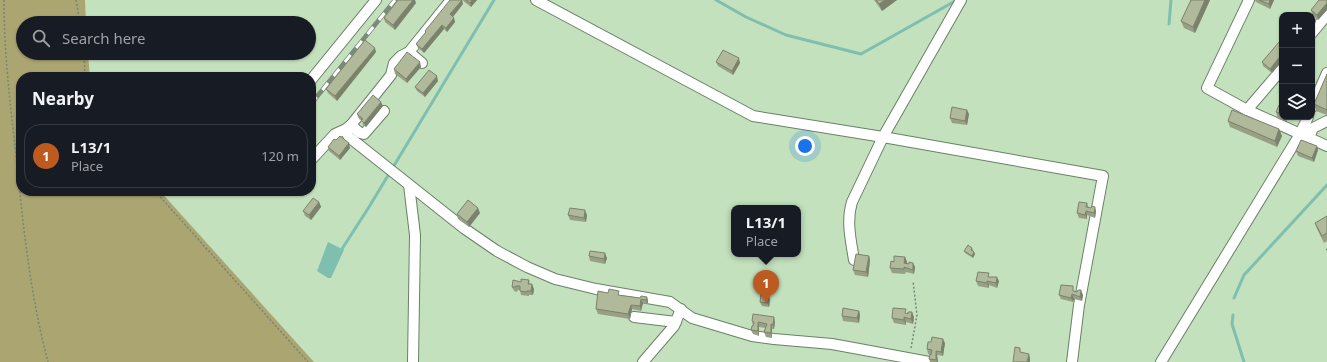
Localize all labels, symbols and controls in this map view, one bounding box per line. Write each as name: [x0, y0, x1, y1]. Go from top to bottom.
map controls: [1279, 12, 1315, 120]
button: +: [1279, 12, 1315, 48]
search box: [16, 16, 316, 60]
icon: search: [30, 27, 52, 49]
text: Search here: [62, 28, 145, 48]
button: −: [1279, 48, 1315, 84]
button: layers: [1279, 84, 1315, 120]
text: Nearby: [32, 87, 94, 110]
your location: [795, 136, 815, 156]
text: L13/1: [71, 137, 111, 157]
text: 1: [42, 147, 50, 165]
text: 120 m: [261, 147, 299, 165]
text: Place: [71, 157, 103, 175]
popup: [731, 205, 801, 257]
text: L13/1: [746, 212, 786, 232]
text: Place: [746, 232, 778, 250]
pin: 1: [753, 270, 779, 303]

